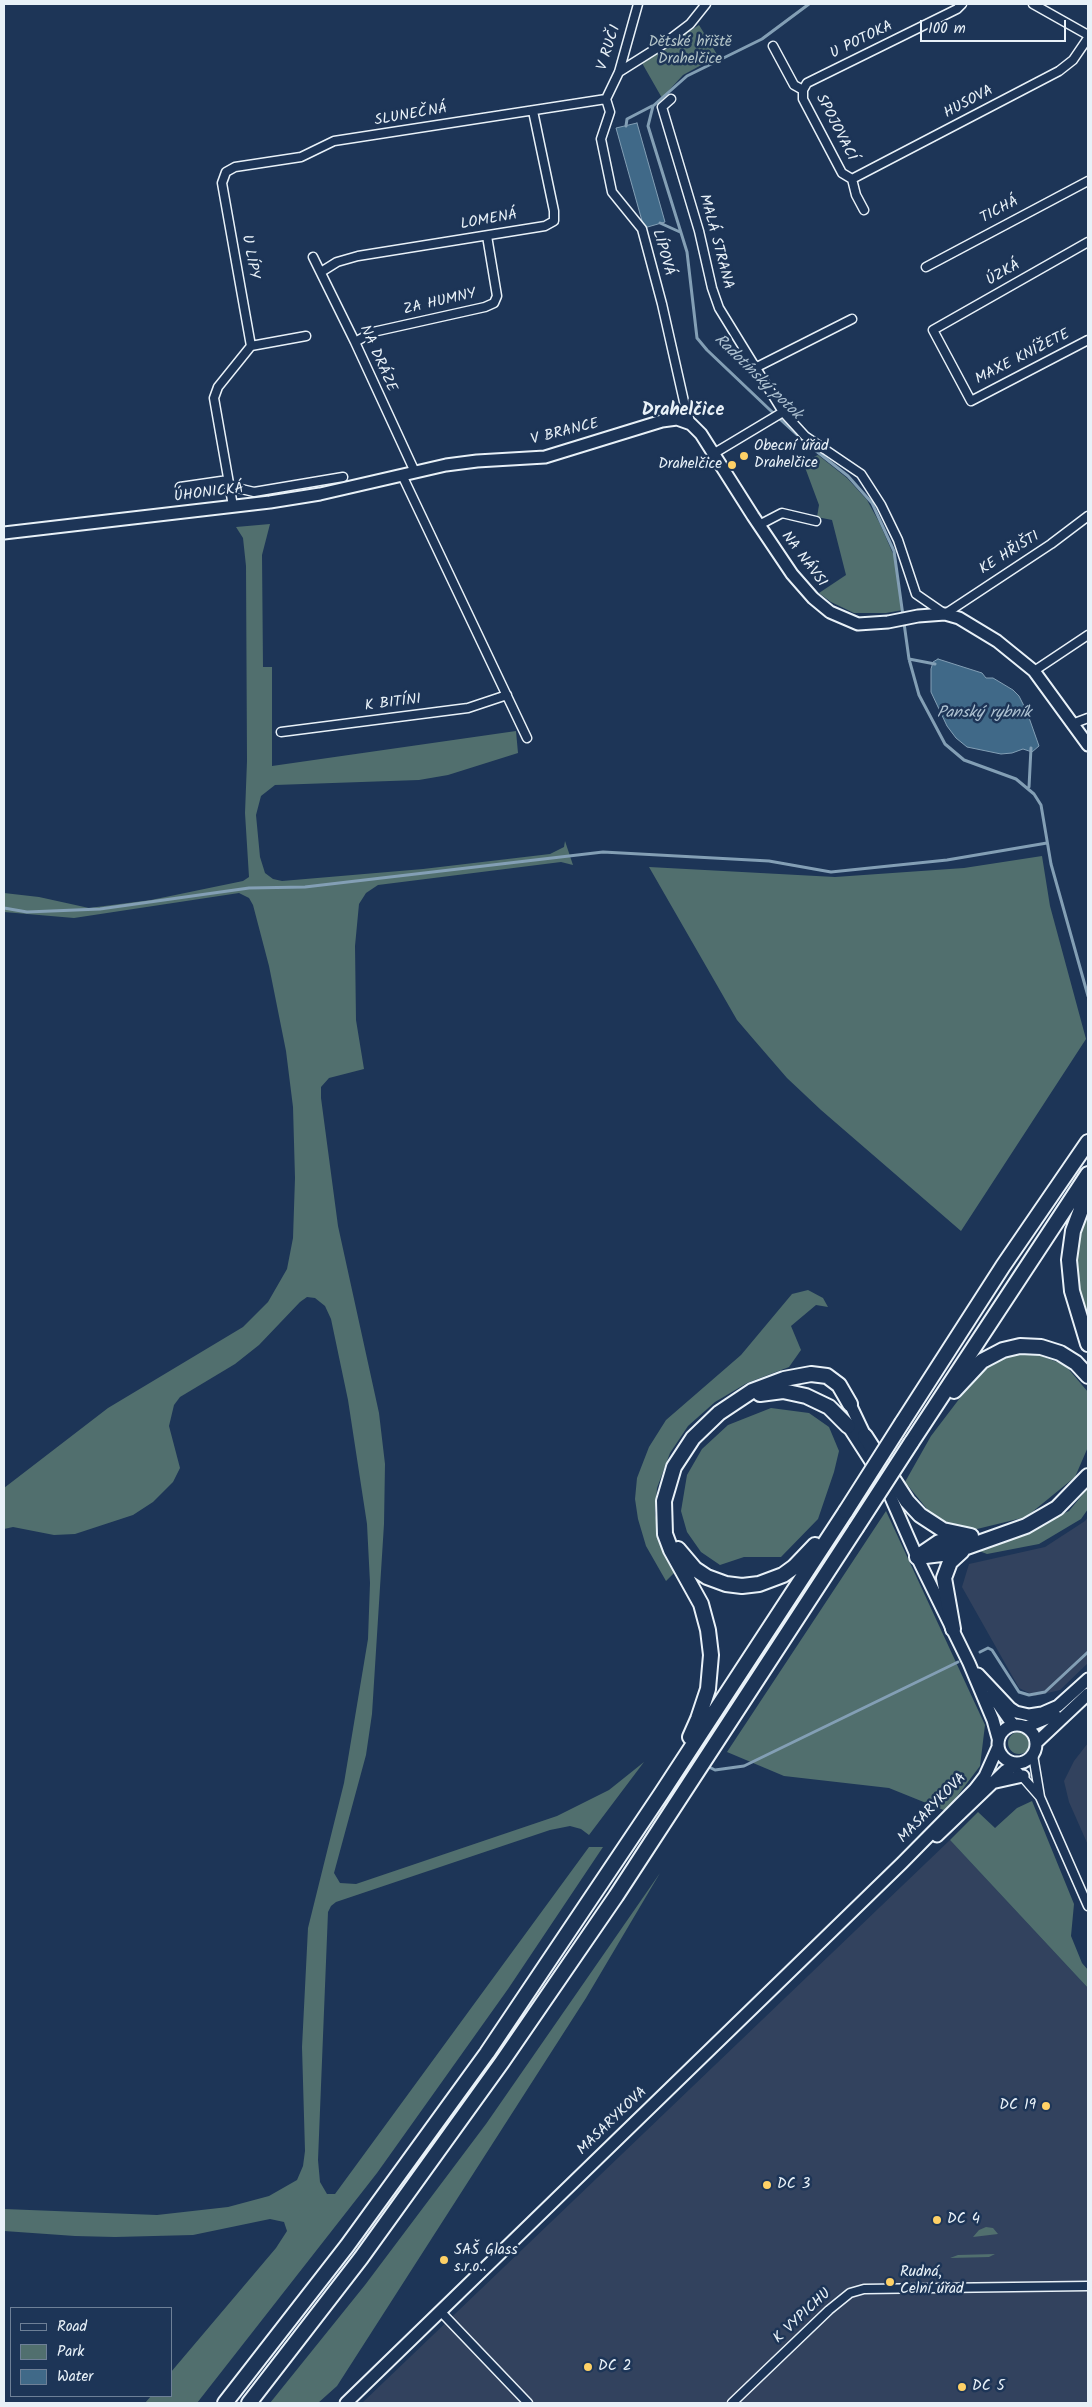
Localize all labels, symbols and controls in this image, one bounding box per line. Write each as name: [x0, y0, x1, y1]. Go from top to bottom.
scale bar: [922, 10, 1068, 42]
text: 100 m: [928, 17, 966, 41]
street label: U POTOKA: [828, 18, 896, 64]
street label: V RUČI: [594, 23, 626, 73]
park label: Dětské hřiště Drahelčice: [648, 34, 732, 69]
street label: HUSOVA: [941, 83, 997, 123]
street label: SPOJOVACÍ: [811, 92, 859, 164]
street label: SLUNEČNÁ: [373, 101, 449, 131]
street label: MALÁ STRANA: [694, 193, 736, 291]
street label: TICHÁ: [978, 193, 1022, 229]
street label: LOMENÁ: [459, 207, 519, 235]
street label: LÍPOVÁ: [647, 228, 677, 278]
street label: U LÍPY: [236, 233, 262, 281]
street label: ÚZKÁ: [984, 257, 1024, 291]
street label: ZA HUMNY: [402, 286, 478, 320]
street label: NA DRÁZE: [354, 323, 400, 395]
street label: MAXE KNÍŽETE: [973, 326, 1073, 390]
water label: Radotínský potok: [709, 331, 805, 425]
district label: Drahelčice: [642, 401, 724, 423]
street label: V BRANCE: [529, 416, 601, 450]
place label: Obecní úřad Drahelčice: [754, 438, 829, 473]
marker: Obecní úřad Drahelčice: [738, 450, 750, 462]
place label: Drahelčice: [658, 456, 722, 474]
marker: Drahelčice: [726, 459, 738, 471]
street label: ÚHONICKÁ: [173, 481, 245, 507]
street label: KE HŘIŠTI: [977, 528, 1043, 580]
street label: NA NÁVSI: [776, 529, 830, 591]
street label: K BITÍNI: [364, 692, 422, 716]
water label: Panský rybník: [937, 704, 1031, 724]
street label: MASARYKOVA: [895, 1770, 971, 1848]
street label: MASARYKOVA: [574, 2084, 652, 2160]
place label: DC 19: [999, 2097, 1036, 2115]
marker: DC 19: [1040, 2100, 1052, 2112]
place label: DC 3: [777, 2176, 810, 2194]
marker: DC 3: [761, 2179, 773, 2191]
place label: DC 4: [947, 2211, 980, 2229]
marker: DC 4: [931, 2214, 943, 2226]
place label: SAŠ Glass s.r.o..: [454, 2242, 518, 2277]
marker: SAŠ Glass s.r.o..: [438, 2254, 450, 2266]
place label: Rudná, Celní úřad: [900, 2264, 963, 2299]
marker: Rudná, Celní úřad: [884, 2276, 896, 2288]
street label: K VYPICHU: [770, 2286, 836, 2348]
legend: [10, 2307, 172, 2397]
text: Road: [57, 2315, 87, 2339]
text: Park: [57, 2340, 84, 2364]
place label: DC 2: [598, 2358, 631, 2376]
marker: DC 2: [582, 2361, 594, 2373]
text: Water: [57, 2365, 93, 2389]
place label: DC 5: [972, 2378, 1005, 2396]
marker: DC 5: [956, 2381, 968, 2393]

